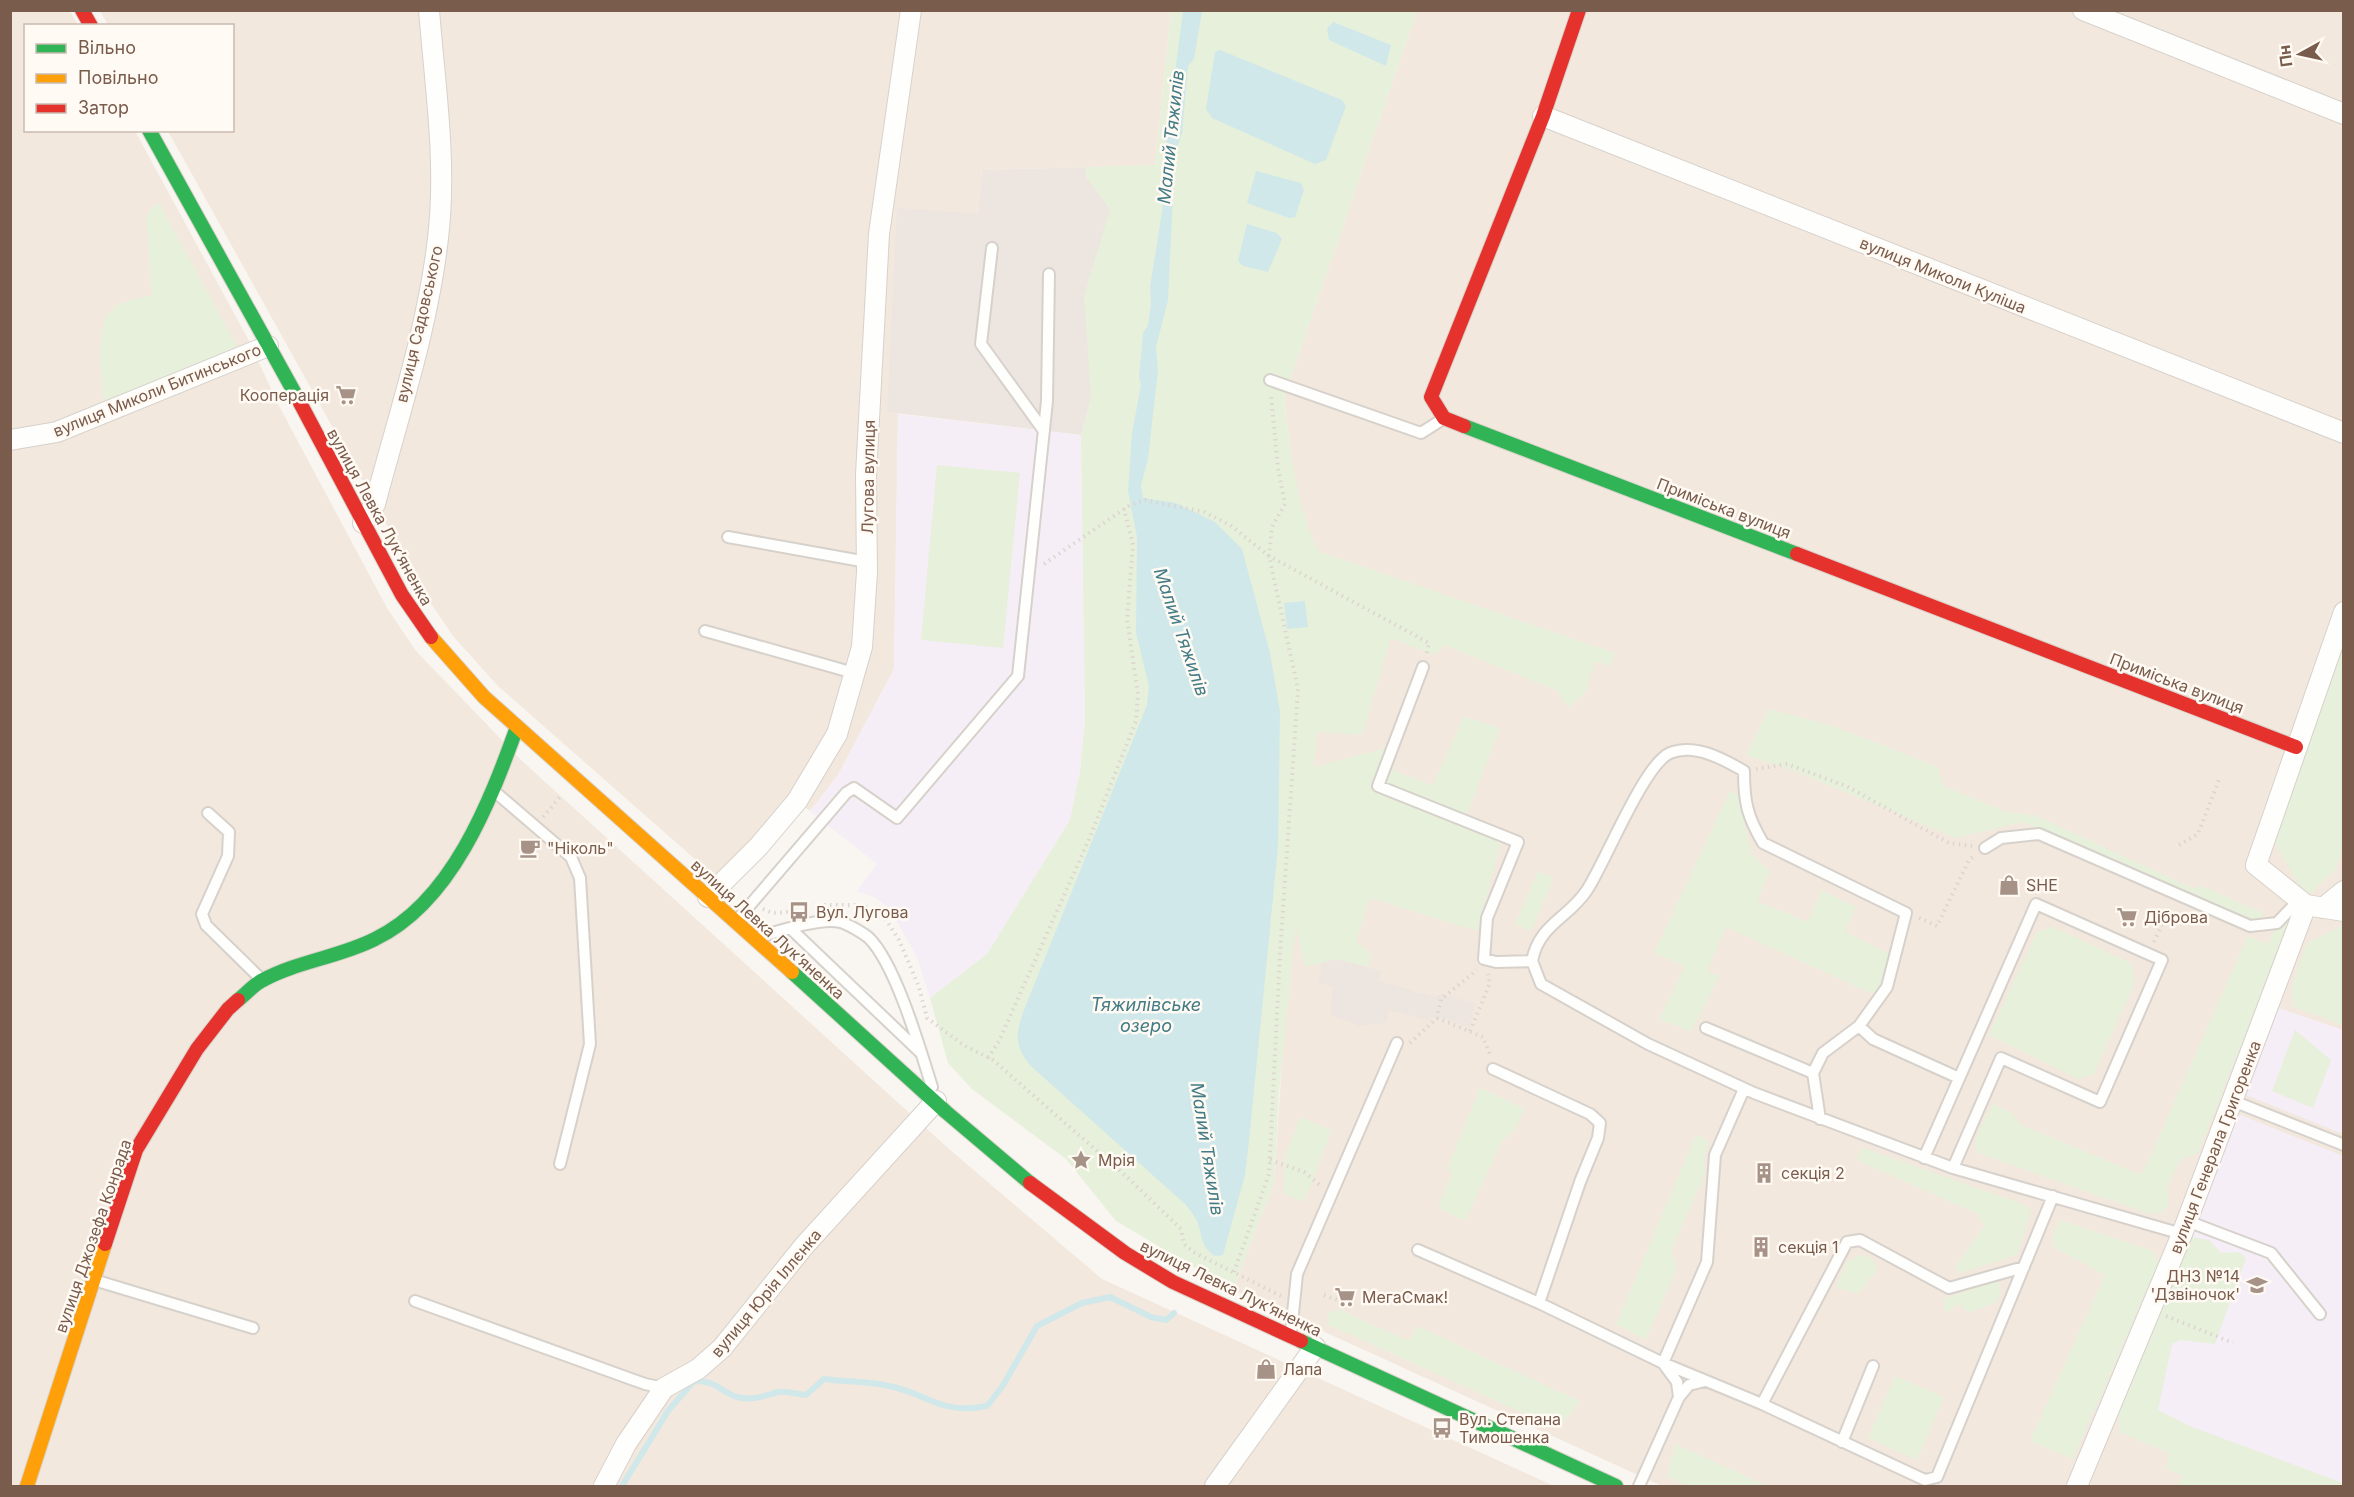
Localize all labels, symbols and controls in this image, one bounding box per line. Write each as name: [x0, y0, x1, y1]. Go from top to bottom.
legend: [24, 24, 234, 132]
north arrow: [2270, 24, 2330, 84]
text: Вільно: [78, 37, 136, 58]
text: Пн: [2274, 44, 2297, 68]
text: Повільно: [78, 67, 159, 88]
water label: Малий Тяжилів: [1153, 69, 1188, 205]
text: Затор: [78, 97, 129, 118]
street label: вулиця Миколи Куліша: [1857, 232, 2029, 318]
street label: вулиця Садовського: [391, 244, 447, 404]
street label: вулиця Миколи Битинського: [50, 339, 264, 441]
supermarket icon: Кооперація: [334, 383, 358, 407]
place label: Кооперація: [240, 385, 329, 405]
street label: Лугова вулиця: [857, 420, 879, 534]
street label: вулиця Левка Лукʼяненка: [323, 425, 437, 609]
street label: Приміська вулиця: [1654, 473, 1794, 543]
water label: Малий Тяжилів: [1150, 565, 1213, 699]
street label: Приміська вулиця: [2107, 648, 2247, 718]
cafe icon: "Ніколь": [518, 836, 542, 860]
place label: "Ніколь": [547, 838, 614, 858]
street label: вулиця Левка Лукʼяненка: [687, 855, 849, 1003]
shop icon: SHE: [1997, 873, 2021, 897]
place label: SHE: [2026, 875, 2058, 895]
bus stop icon: Вул. Лугова: [787, 900, 811, 924]
place label: Вул. Лугова: [816, 902, 908, 922]
supermarket icon: Діброва: [2115, 905, 2139, 929]
place label: Діброва: [2144, 907, 2208, 927]
water label: Тяжилівське озеро: [1091, 994, 1201, 1036]
street label: вулиця Генерала Григоренка: [2165, 1038, 2265, 1256]
water label: Малий Тяжилів: [1187, 1081, 1228, 1217]
street label: вулиця Джозефа Конрада: [50, 1137, 136, 1335]
place icon: Мрія: [1069, 1148, 1093, 1172]
place label: Мрія: [1098, 1150, 1135, 1170]
building icon: секція 2: [1752, 1161, 1776, 1185]
place label: секція 2: [1781, 1163, 1845, 1183]
street label: вулиця Юрія Іллєнка: [707, 1225, 825, 1361]
street label: вулиця Левка Лукʼяненка: [1137, 1235, 1325, 1341]
building icon: секція 1: [1749, 1235, 1773, 1259]
place label: секція 1: [1778, 1237, 1838, 1257]
place label: ДНЗ №14 'Дзвіночок': [2150, 1266, 2240, 1304]
school or university icon: ДНЗ №14 'Дзвіночок': [2245, 1273, 2269, 1297]
supermarket icon: МегаСмак!: [1333, 1285, 1357, 1309]
place label: МегаСмак!: [1362, 1287, 1448, 1307]
shop icon: Лапа: [1254, 1357, 1278, 1381]
place label: Лапа: [1283, 1359, 1322, 1379]
place label: Вул. Степана Тимошенка: [1459, 1409, 1561, 1447]
bus stop icon: Вул. Степана Тимошенка: [1430, 1416, 1454, 1440]

